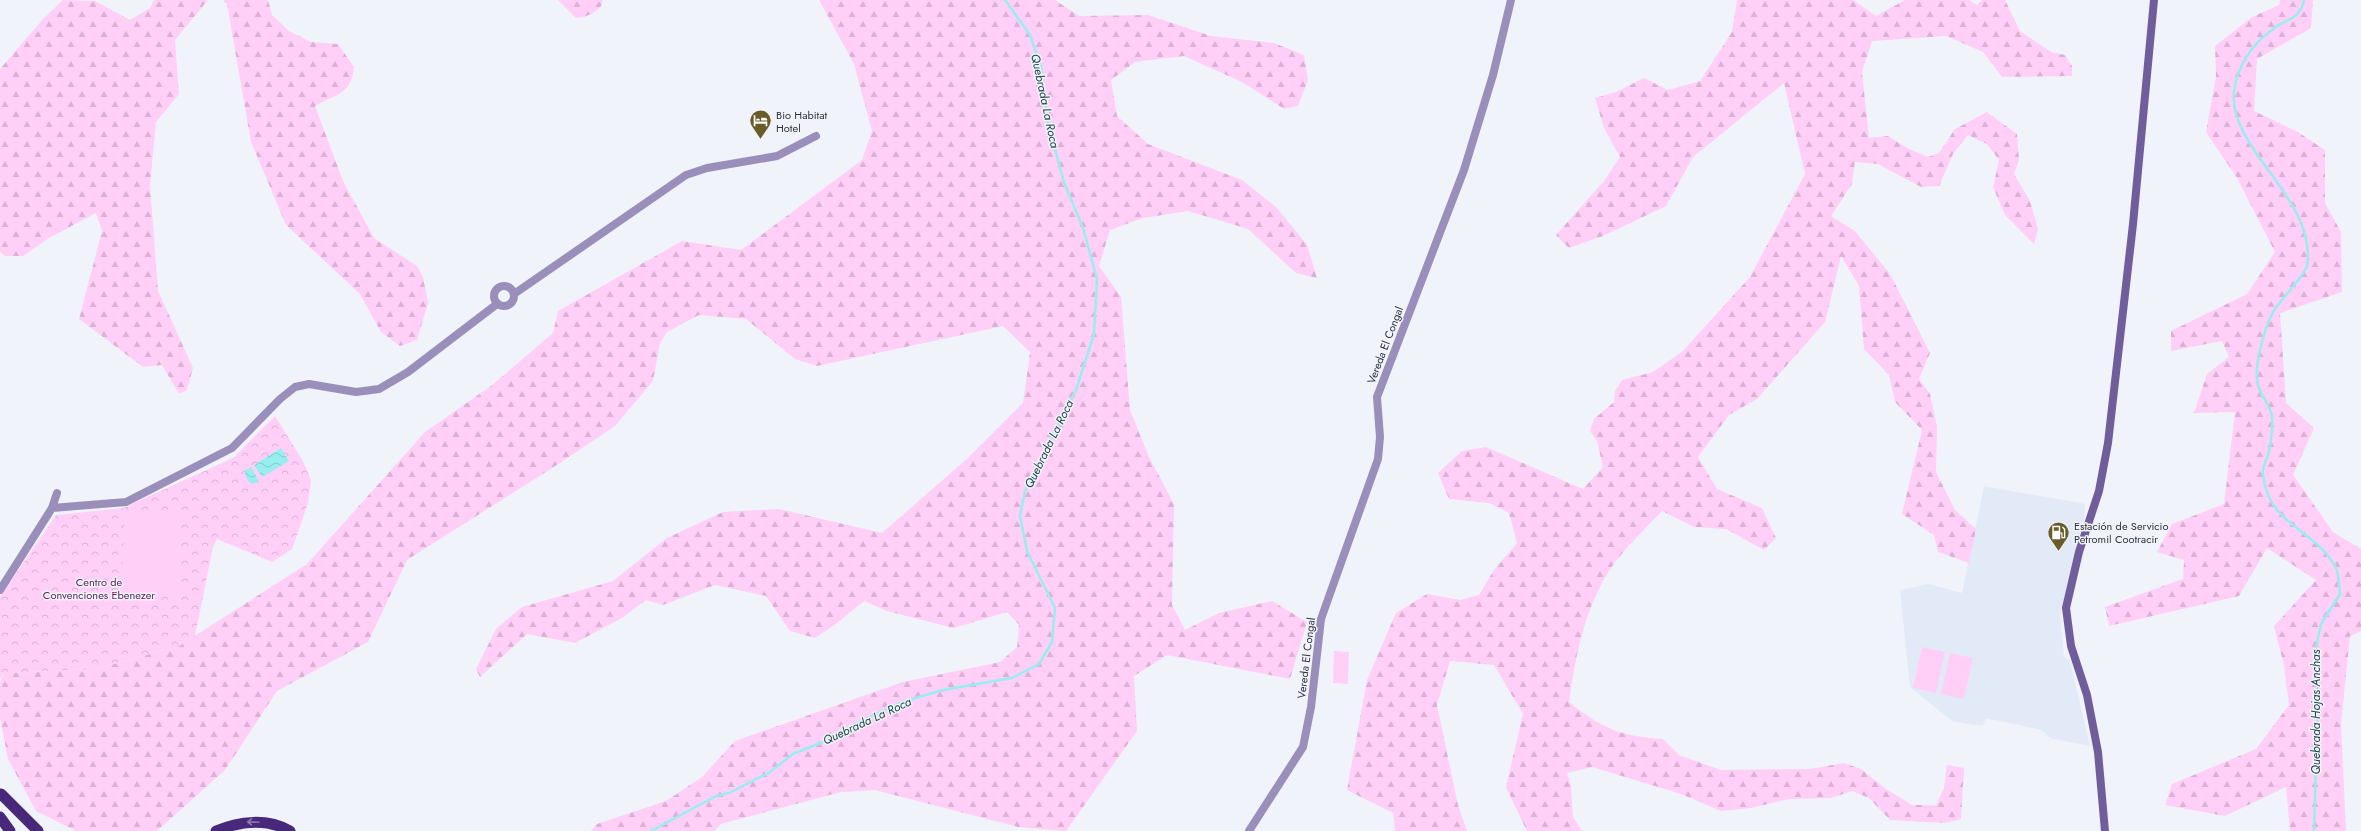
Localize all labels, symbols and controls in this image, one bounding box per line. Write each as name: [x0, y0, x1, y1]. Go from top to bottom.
water label: Quebrada La Roca: [1026, 52, 1064, 150]
place label: Bio Habitat Hotel: [776, 107, 828, 136]
hotel icon: Bio Habitat Hotel: [747, 108, 773, 141]
street label: Vereda El Congal: [1363, 304, 1407, 386]
water label: Quebrada La Roca: [1020, 397, 1078, 491]
place label: Estación de Servicio Petromil Cootracir: [2074, 518, 2168, 547]
fuel station icon: Estación de Servicio Petromil Cootracir: [2045, 519, 2071, 552]
park label: Centro de Convenciones Ebenezer: [43, 574, 155, 603]
street label: Vereda El Congal: [1293, 617, 1319, 699]
water label: Quebrada Hojas Anchas: [2307, 649, 2325, 774]
water label: Quebrada La Roca: [820, 692, 915, 749]
one-way arrow: [247, 819, 260, 826]

